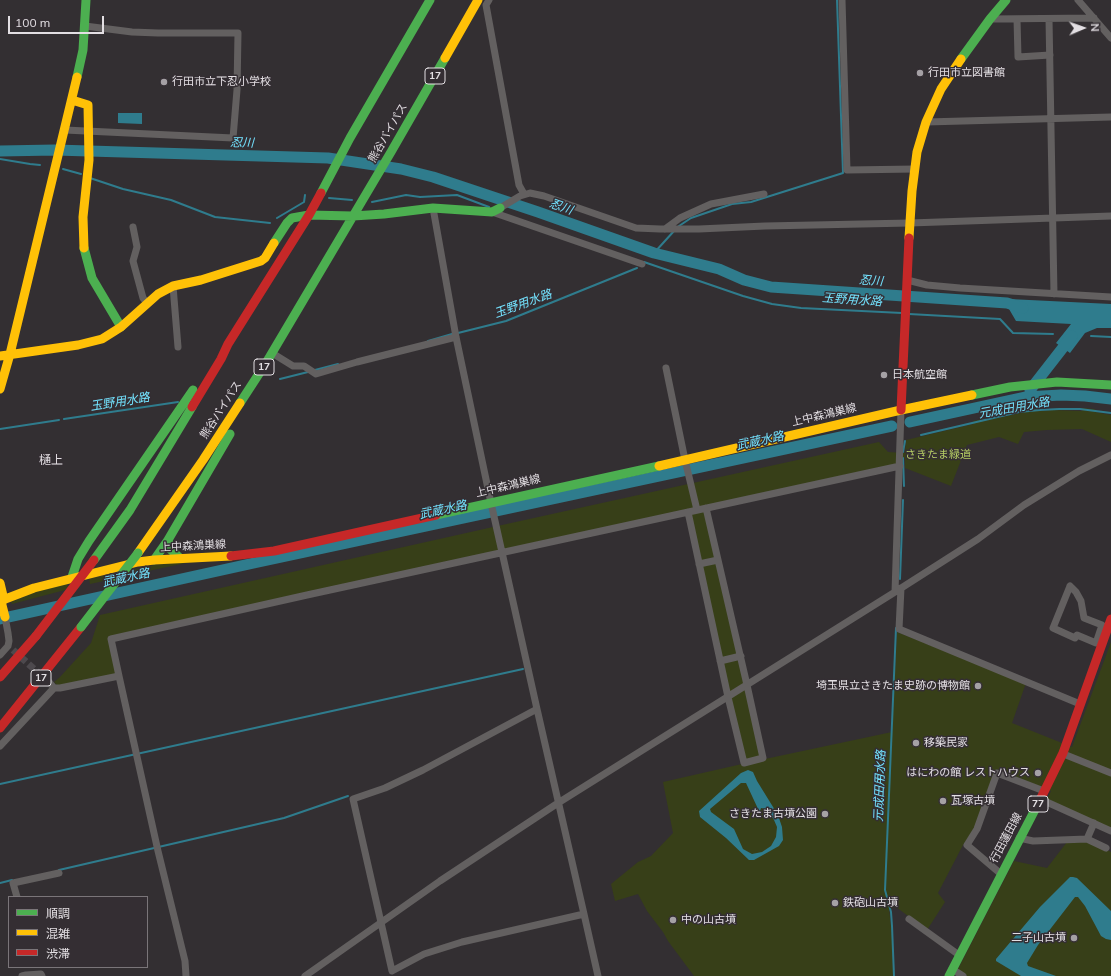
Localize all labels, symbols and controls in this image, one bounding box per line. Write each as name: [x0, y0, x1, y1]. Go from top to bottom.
scale bar: [10, 8, 106, 34]
north arrow: [1063, 8, 1103, 48]
text: 100 m: [15, 15, 50, 30]
text: N: [1088, 23, 1102, 32]
place label: 行田市立図書館: [928, 66, 1005, 80]
road number: 17: [425, 68, 445, 84]
marker: 行田市立図書館: [915, 68, 925, 78]
place label: 行田市立下忍小学校: [172, 75, 271, 89]
marker: 行田市立下忍小学校: [159, 77, 169, 87]
street label: 熊谷バイパス: [366, 101, 410, 165]
water label: 忍川: [230, 135, 254, 151]
water label: 忍川: [547, 196, 575, 218]
water label: 忍川: [859, 273, 883, 289]
water label: 玉野用水路: [492, 287, 554, 321]
water label: 玉野用水路: [822, 291, 882, 309]
road number: 17: [254, 359, 274, 375]
place label: 日本航空館: [892, 368, 947, 382]
marker: 日本航空館: [879, 370, 889, 380]
street label: 熊谷バイパス: [197, 379, 245, 441]
water label: 玉野用水路: [89, 390, 151, 414]
water label: 元成田用水路: [977, 395, 1051, 421]
street label: 上中森鴻巣線: [790, 401, 858, 429]
water label: 武蔵水路: [735, 429, 785, 453]
park label: さきたま緑道: [905, 448, 971, 462]
district label: 樋上: [39, 453, 63, 467]
street label: 上中森鴻巣線: [474, 472, 542, 500]
water label: 武蔵水路: [418, 498, 468, 522]
street label: 上中森鴻巣線: [160, 538, 226, 554]
water label: 武蔵水路: [101, 566, 151, 590]
road number: 17: [31, 670, 51, 686]
place label: 埼玉県立さきたま史跡の博物館: [816, 679, 970, 693]
marker: 埼玉県立さきたま史跡の博物館: [973, 681, 983, 691]
place label: 移築民家: [924, 736, 968, 750]
marker: 移築民家: [911, 738, 921, 748]
water label: 元成田用水路: [872, 750, 888, 822]
place label: はにわの館 レストハウス: [906, 766, 1030, 780]
marker: はにわの館 レストハウス: [1033, 768, 1043, 778]
place label: 瓦塚古墳: [951, 794, 995, 808]
marker: 瓦塚古墳: [938, 796, 948, 806]
road number: 77: [1028, 796, 1048, 812]
place label: さきたま古墳公園: [729, 807, 817, 821]
marker: さきたま古墳公園: [820, 809, 830, 819]
street label: 行田蓮田線: [987, 811, 1025, 865]
legend: [8, 896, 148, 968]
place label: 鉄砲山古墳: [843, 896, 898, 910]
marker: 鉄砲山古墳: [830, 898, 840, 908]
text: 順調: [46, 906, 70, 921]
place label: 中の山古墳: [681, 913, 736, 927]
marker: 中の山古墳: [668, 915, 678, 925]
text: 混雑: [46, 926, 70, 941]
place label: 二子山古墳: [1011, 931, 1066, 945]
marker: 二子山古墳: [1069, 933, 1079, 943]
text: 渋滞: [46, 946, 70, 961]

